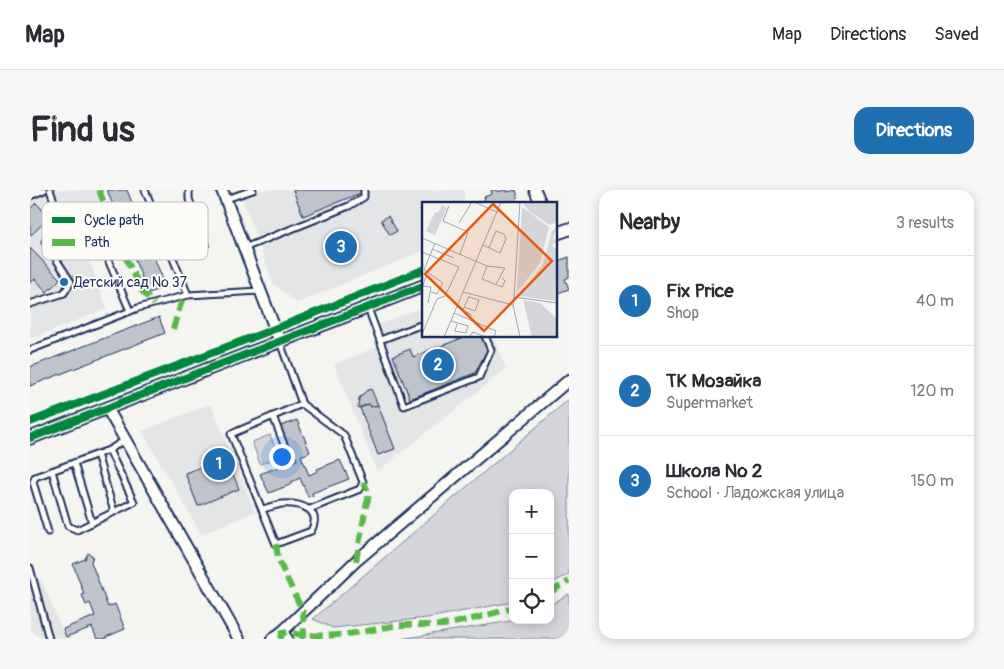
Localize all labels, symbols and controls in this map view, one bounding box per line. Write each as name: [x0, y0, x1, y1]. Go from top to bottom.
text: Map: [25, 20, 65, 49]
text: Map: [772, 23, 802, 46]
text: Directions: [830, 23, 906, 46]
text: Saved: [934, 23, 979, 46]
button: Directions: [854, 107, 974, 154]
text: Find us: [30, 108, 135, 152]
legend: [42, 202, 208, 260]
inset map: [422, 202, 556, 338]
text: Nearby: [619, 209, 680, 236]
text: Cycle path: [84, 212, 144, 229]
text: 3 results: [896, 213, 954, 233]
pin: 3: [325, 228, 357, 266]
text: Path: [84, 234, 109, 251]
place label: Детский сад № 37: [73, 274, 188, 291]
marker: Детский сад № 37: [58, 276, 70, 288]
text: Fix Price: [666, 279, 734, 303]
text: 1: [632, 291, 638, 311]
text: 40 m: [916, 291, 954, 311]
text: Shop: [666, 303, 699, 323]
pin: 2: [422, 346, 454, 384]
text: ТК Мозайка: [666, 369, 761, 393]
text: 2: [631, 381, 639, 401]
text: 120 m: [910, 381, 954, 401]
text: Supermarket: [666, 393, 753, 413]
your location: [269, 444, 295, 470]
pin: 1: [203, 445, 235, 483]
text: Школа № 2: [666, 459, 762, 483]
text: 3: [631, 471, 639, 491]
text: 150 m: [910, 471, 954, 491]
text: School · Ладожская улица: [666, 483, 844, 503]
map controls: [509, 489, 554, 624]
button: +: [509, 489, 554, 534]
button: −: [509, 534, 554, 579]
button: locate: [509, 579, 554, 624]

